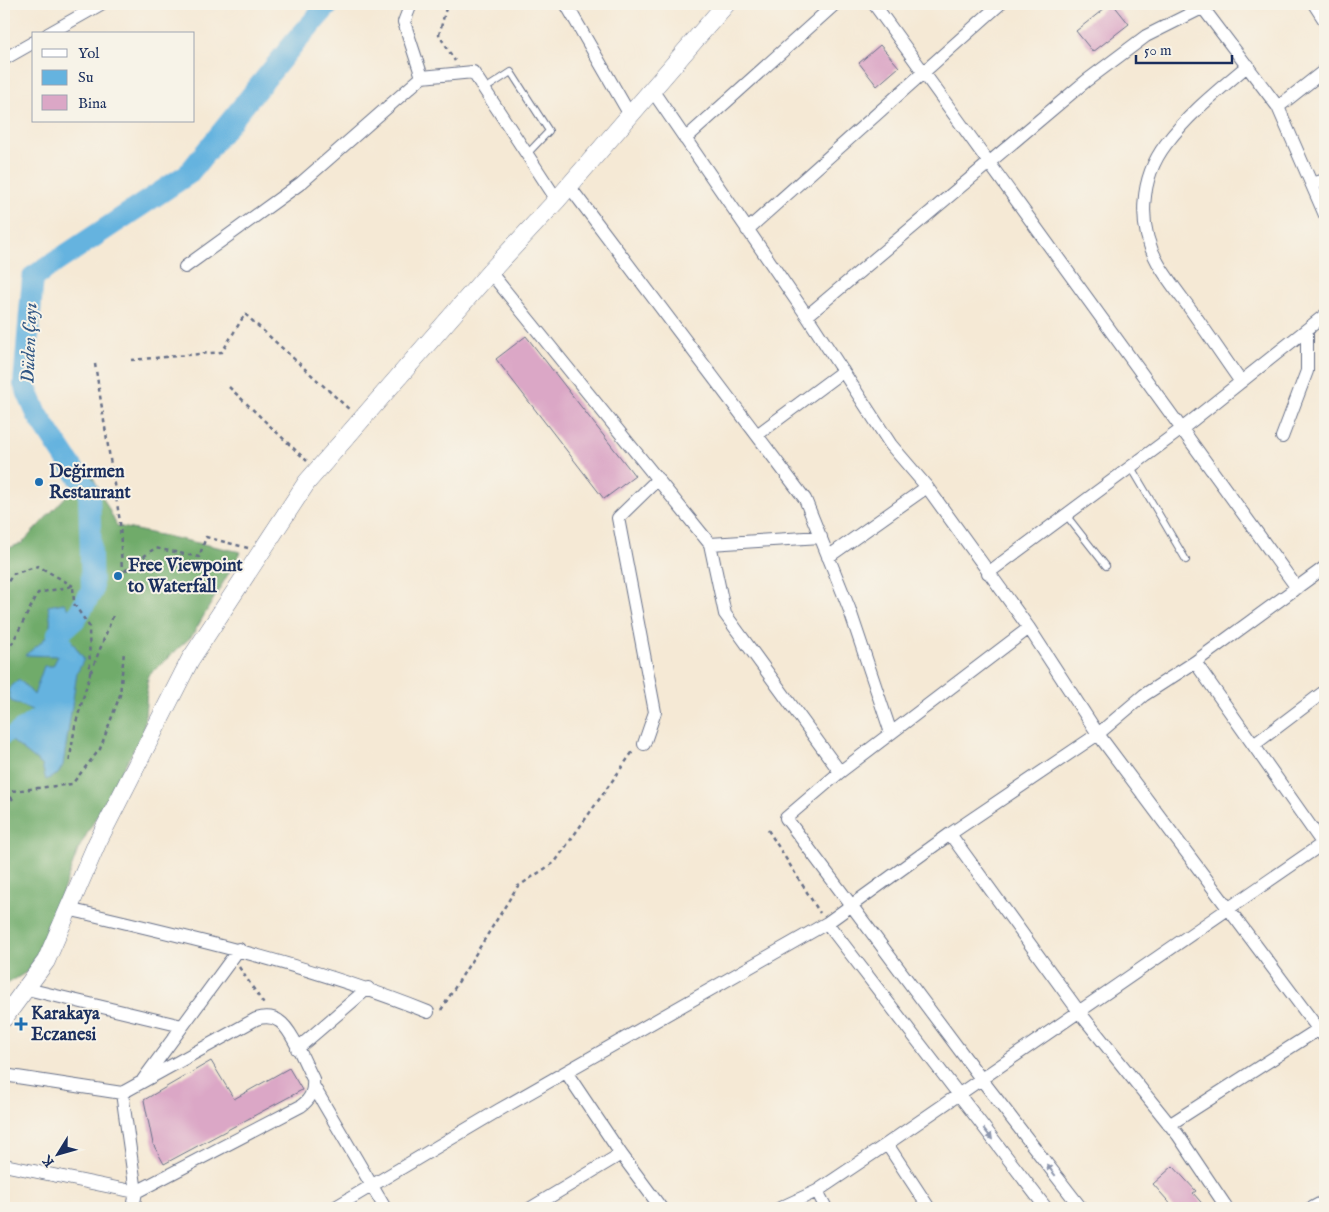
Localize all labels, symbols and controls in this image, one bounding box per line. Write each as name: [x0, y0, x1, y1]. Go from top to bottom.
legend: [32, 32, 195, 122]
scale bar: [1136, 32, 1233, 64]
text: 50 m: [1144, 41, 1172, 60]
text: Yol: [78, 44, 100, 63]
text: Su: [78, 68, 94, 87]
text: Bina: [78, 94, 107, 113]
water label: Düden Çayı: [17, 302, 43, 384]
place label: Değirmen Restaurant: [49, 461, 131, 505]
marker: Değirmen Restaurant: [33, 476, 45, 488]
place label: Free Viewpoint to Waterfall: [127, 555, 244, 599]
marker: Free Viewpoint to Waterfall: [112, 570, 124, 582]
place label: Karakaya Eczanesi: [31, 1003, 101, 1047]
marker: Karakaya Eczanesi: [15, 1018, 27, 1030]
one-way arrow: [983, 1127, 994, 1140]
north arrow: [32, 1130, 82, 1180]
text: K: [38, 1151, 59, 1171]
one-way arrow: [1046, 1163, 1056, 1177]

